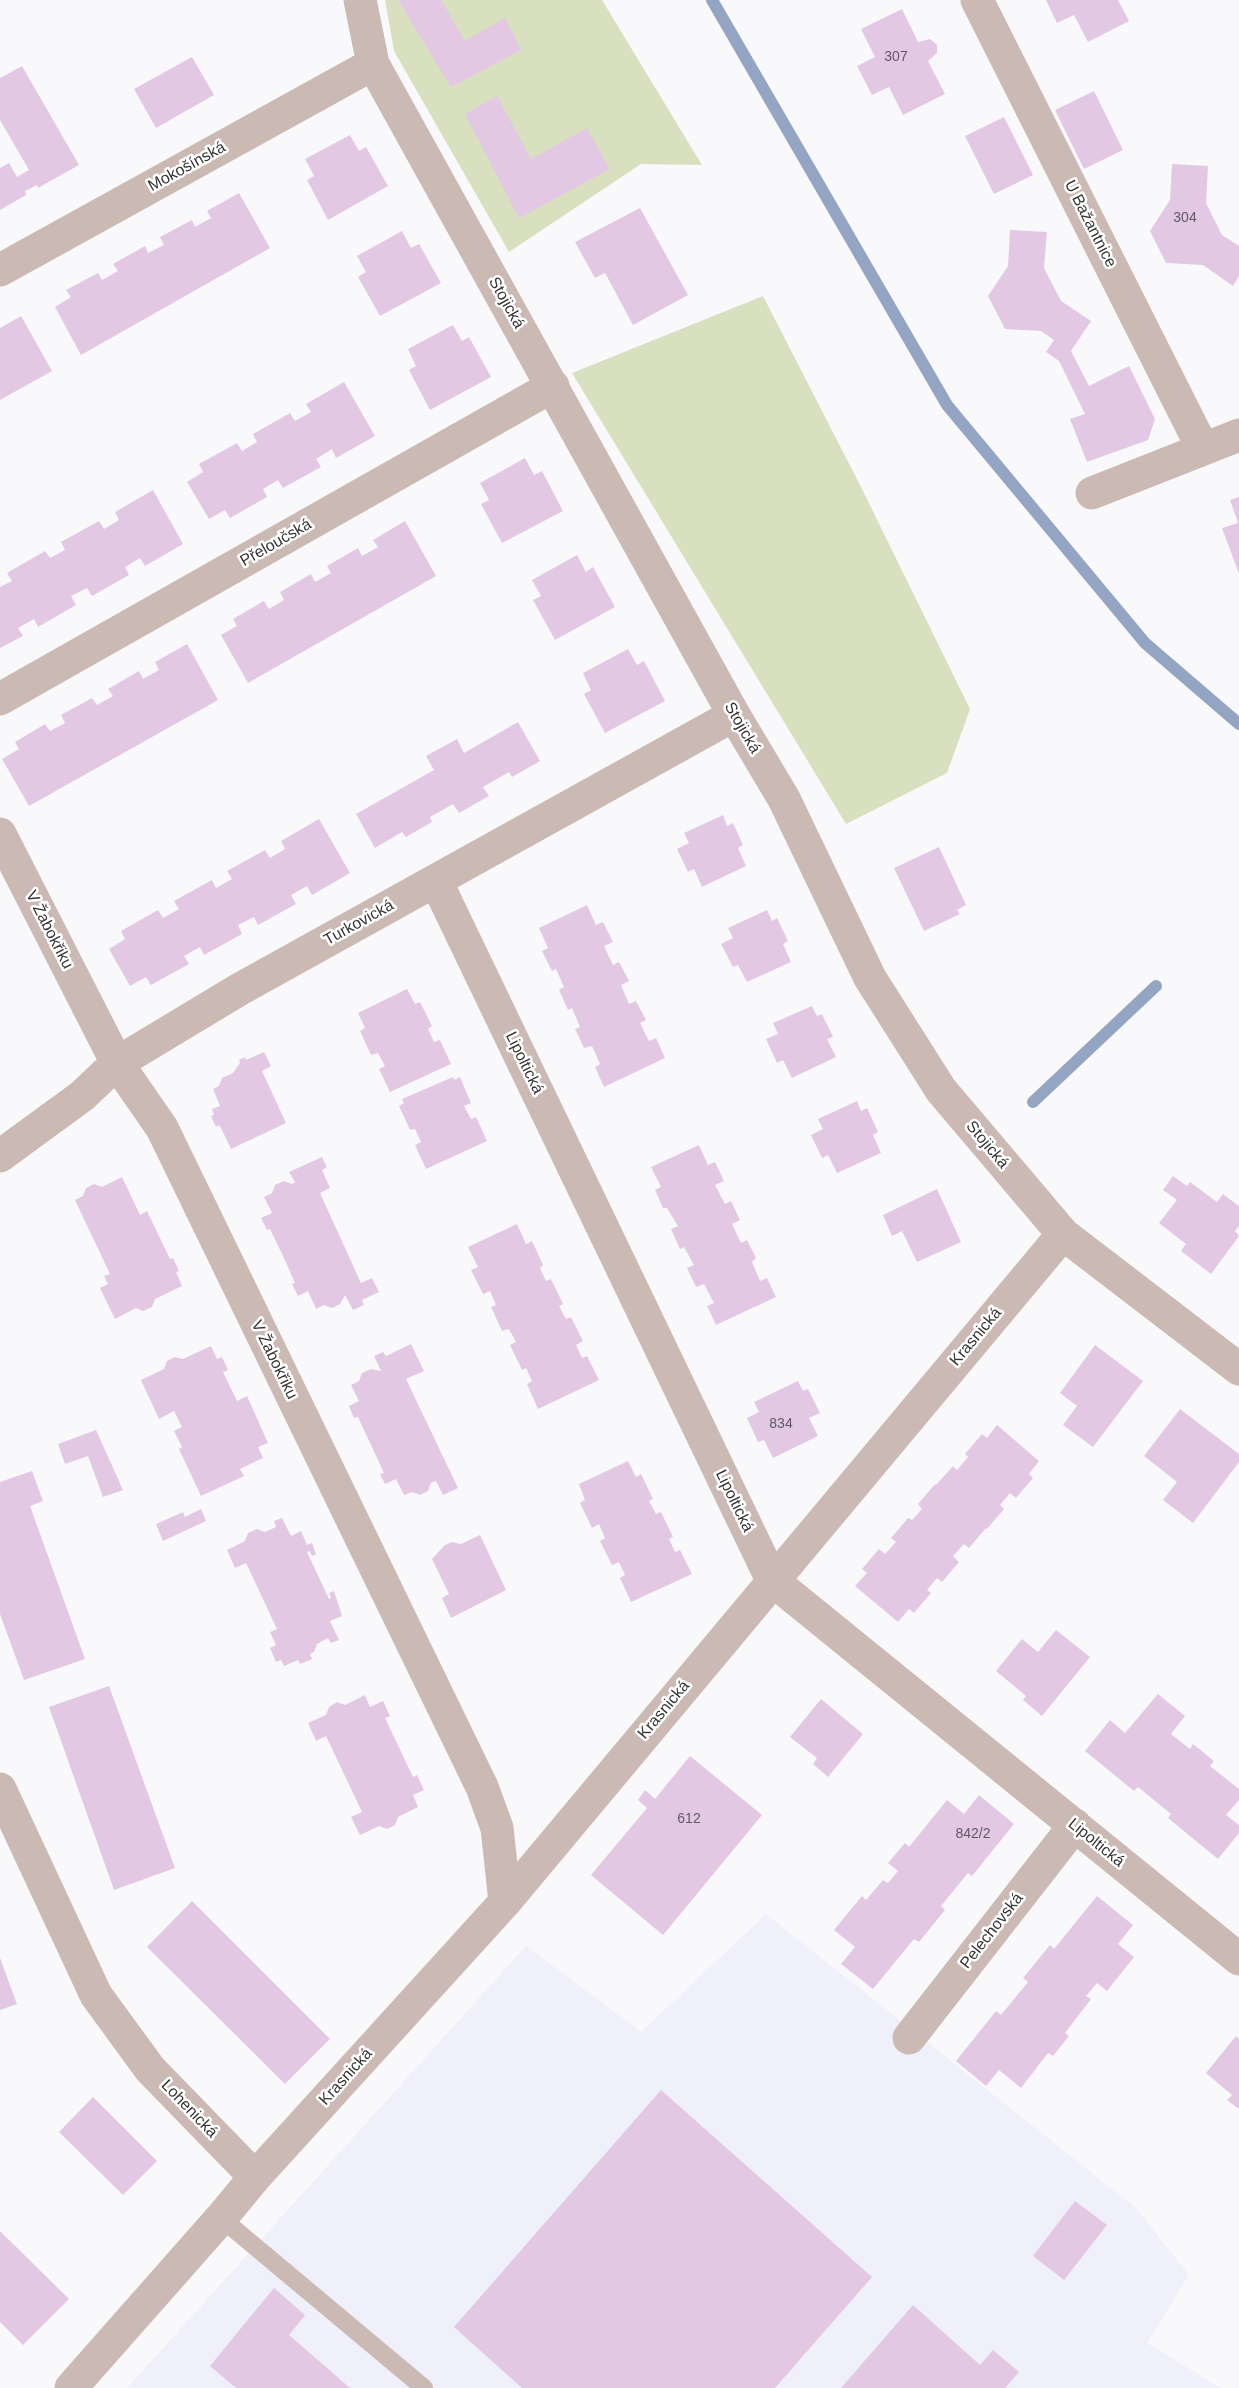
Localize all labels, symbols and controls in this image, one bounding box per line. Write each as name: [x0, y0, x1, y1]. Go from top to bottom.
house number: 307: [884, 49, 908, 65]
street label: Mokošínská: [145, 138, 229, 196]
street label: U Bažantnice: [1060, 177, 1120, 271]
house number: 304: [1173, 210, 1197, 226]
street label: Stojická: [484, 274, 528, 332]
street label: Přeloučská: [237, 515, 315, 571]
street label: Stojická: [720, 699, 764, 757]
street label: V Žabokřiku: [21, 888, 77, 972]
street label: Turkovická: [321, 896, 397, 950]
street label: Lipoltická: [501, 1029, 547, 1097]
street label: Stojická: [962, 1117, 1012, 1173]
street label: Krasnická: [946, 1304, 1006, 1370]
street label: V Žabokřiku: [247, 1317, 301, 1403]
house number: 834: [769, 1416, 793, 1432]
street label: Lipoltická: [711, 1467, 757, 1535]
street label: Krasnická: [634, 1677, 694, 1743]
house number: 612: [677, 1811, 701, 1827]
street label: Lipoltická: [1064, 1815, 1128, 1871]
house number: 842/2: [955, 1826, 991, 1842]
street label: Pelechovská: [957, 1889, 1027, 1973]
street label: Krasnická: [315, 2044, 377, 2110]
street label: Lohenická: [157, 2076, 221, 2142]

